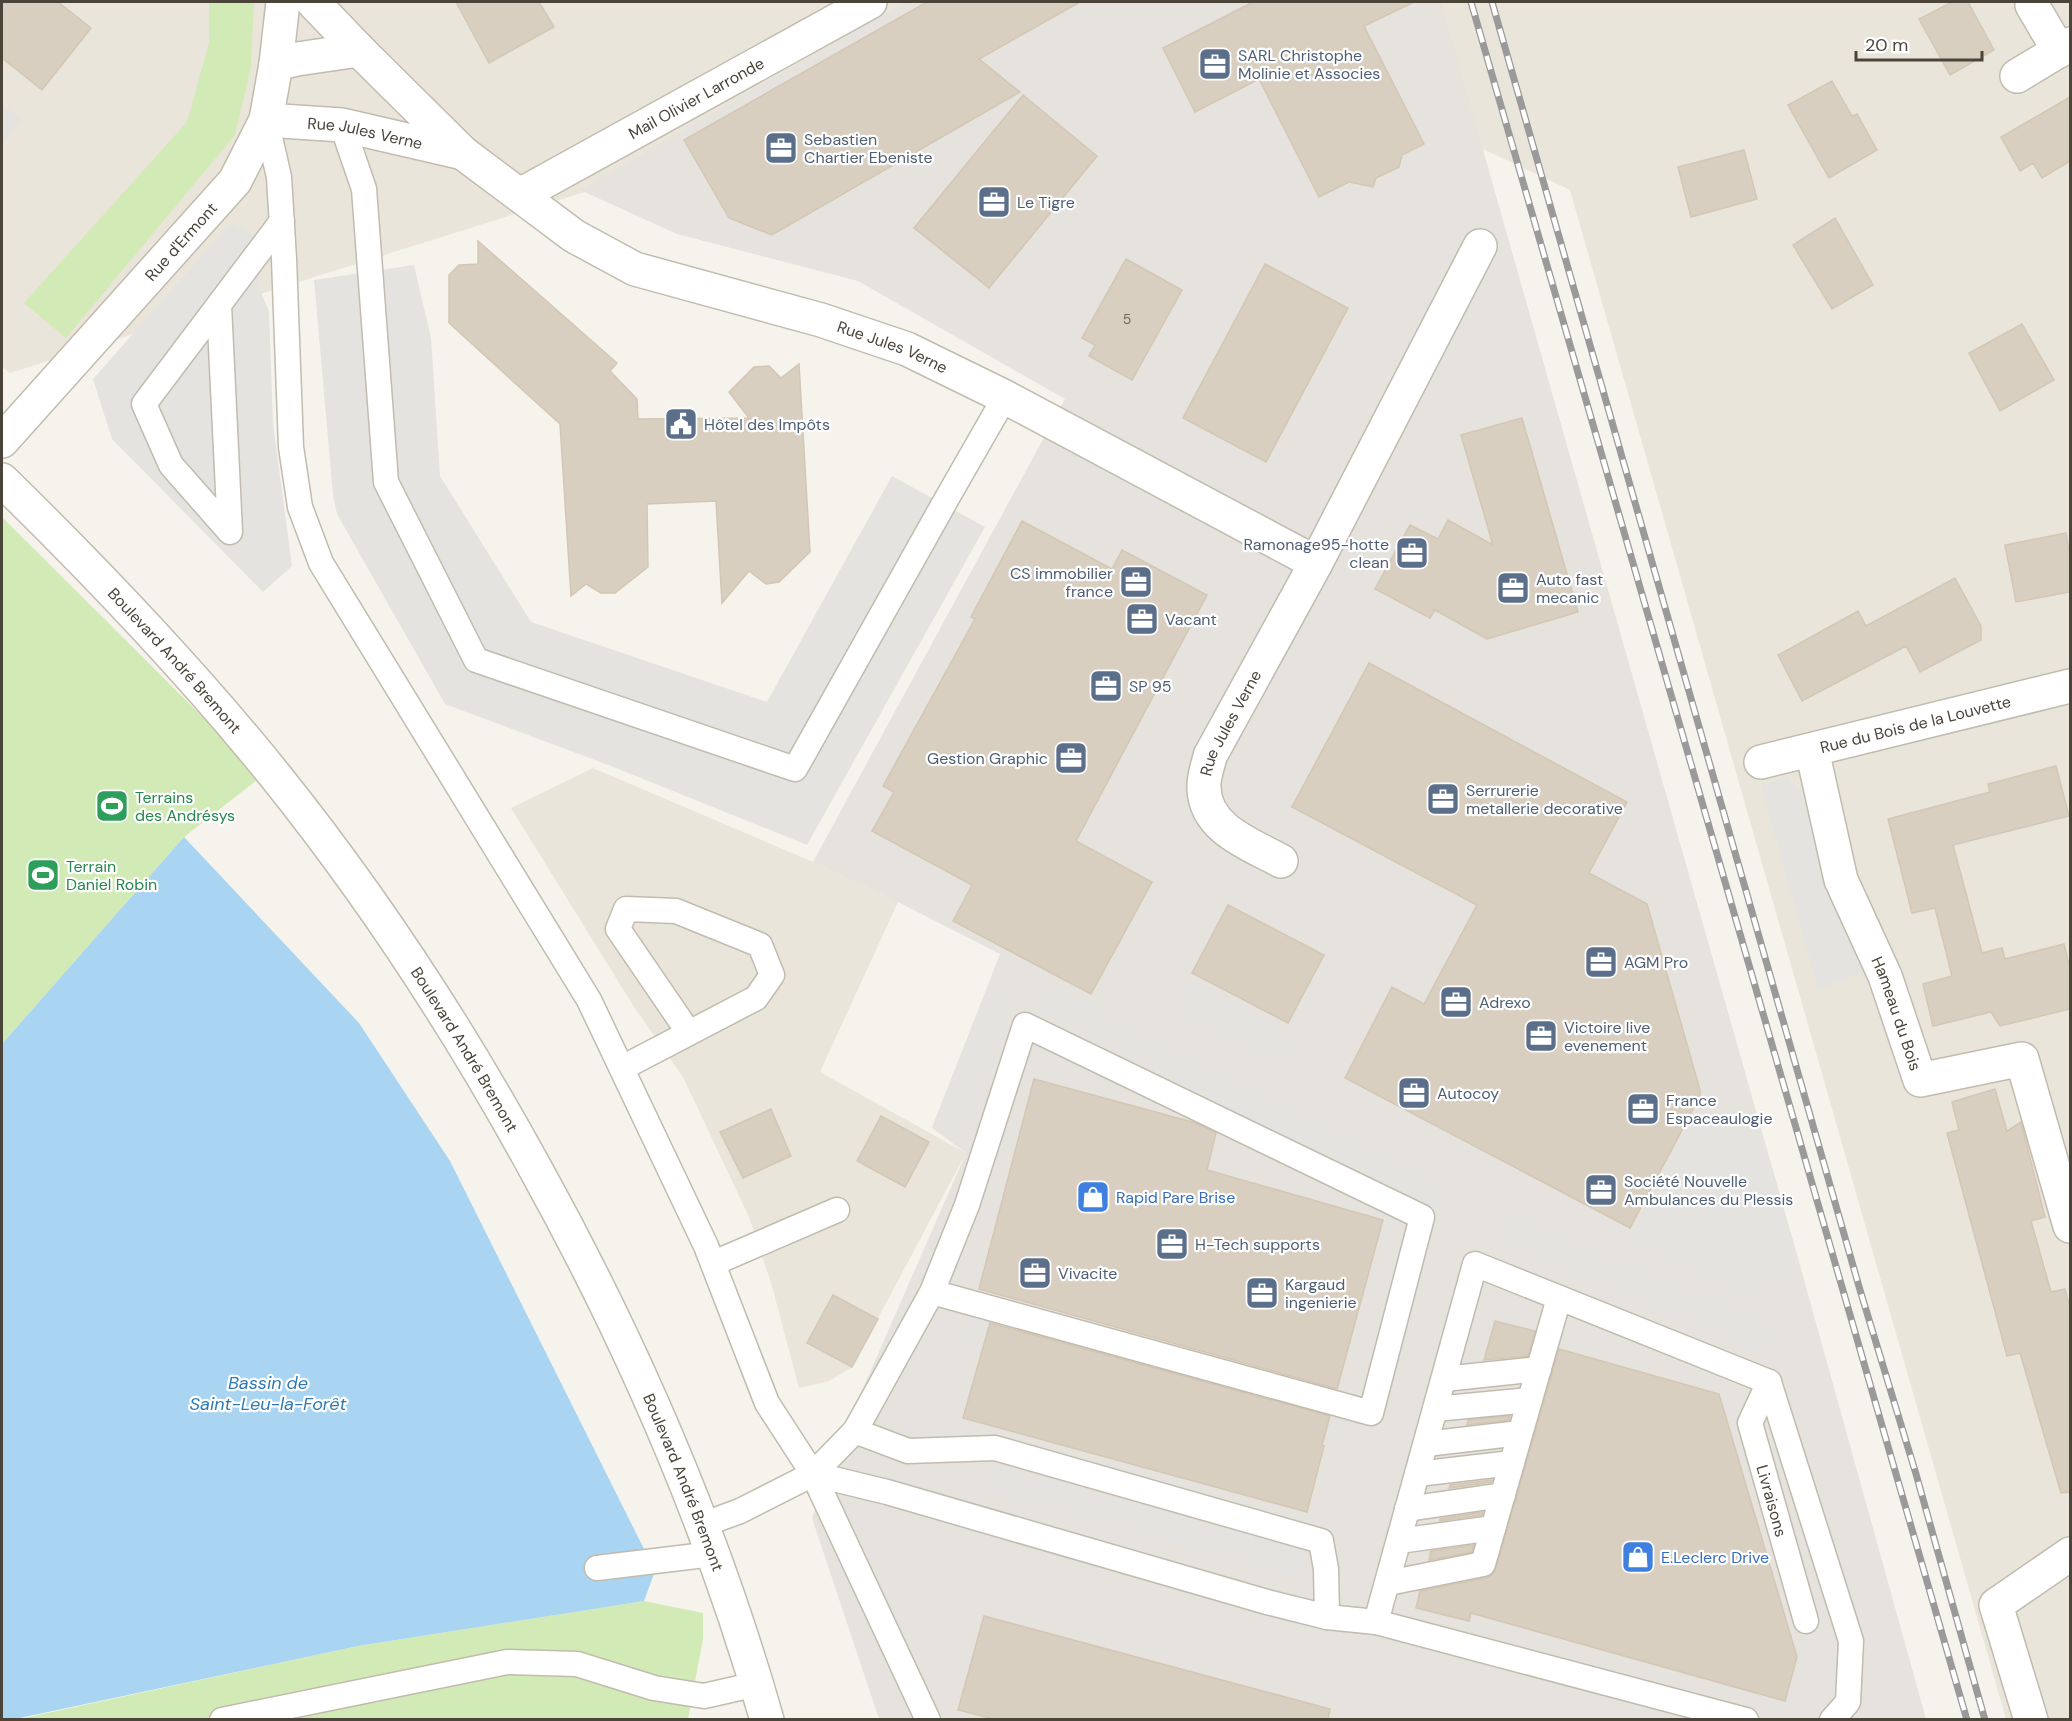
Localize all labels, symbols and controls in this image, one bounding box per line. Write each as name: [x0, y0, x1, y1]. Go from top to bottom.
scale bar: [1856, 24, 1982, 62]
text: 20 m: [1865, 33, 1908, 57]
place label: SARL Christophe Molinie et Associes: [1238, 45, 1380, 84]
office icon: SARL Christophe Molinie et Associes: [1197, 46, 1233, 82]
street label: Mail Olivier Larronde: [624, 52, 768, 144]
street label: Rue Jules Verne: [307, 112, 425, 154]
place label: Sebastien Chartier Ebeniste: [804, 129, 933, 168]
office icon: Sebastien Chartier Ebeniste: [763, 130, 799, 166]
office icon: Le Tigre: [976, 184, 1012, 220]
place label: Le Tigre: [1017, 192, 1075, 213]
street label: Rue d'Ermont: [140, 198, 222, 285]
house number: 5: [1123, 310, 1131, 328]
street label: Rue Jules Verne: [834, 316, 951, 378]
public building icon: Hôtel des Impôts: [663, 406, 699, 442]
place label: Hôtel des Impôts: [704, 414, 830, 435]
place label: Ramonage95-hotte clean: [1243, 534, 1389, 573]
office icon: Ramonage95-hotte clean: [1394, 535, 1430, 571]
place label: CS immobilier france: [1010, 563, 1113, 602]
office icon: CS immobilier france: [1118, 564, 1154, 600]
place label: Auto fast mecanic: [1536, 569, 1603, 608]
office icon: Auto fast mecanic: [1495, 570, 1531, 606]
street label: Boulevard André Bremont: [104, 583, 246, 738]
office icon: Vacant: [1124, 601, 1160, 637]
place label: Vacant: [1165, 609, 1217, 630]
street label: Rue Jules Verne: [1195, 666, 1266, 778]
office icon: SP 95: [1088, 668, 1124, 704]
place label: SP 95: [1129, 676, 1172, 697]
street label: Rue du Bois de la Louvette: [1818, 690, 2013, 758]
office icon: Gestion Graphic: [1053, 740, 1089, 776]
place label: Gestion Graphic: [927, 748, 1048, 769]
place label: Serrurerie metallerie decorative: [1466, 780, 1623, 819]
office icon: Serrurerie metallerie decorative: [1425, 781, 1461, 817]
place label: Terrains des Andrésys: [135, 787, 235, 826]
sports icon: Terrains des Andrésys: [94, 788, 130, 824]
place label: Terrain Daniel Robin: [66, 856, 157, 895]
sports icon: Terrain Daniel Robin: [25, 857, 61, 893]
office icon: AGM Pro: [1583, 944, 1619, 980]
place label: AGM Pro: [1624, 952, 1688, 973]
street label: Hameau du Bois: [1867, 953, 1927, 1073]
street label: Boulevard André Bremont: [406, 963, 523, 1136]
office icon: Adrexo: [1438, 984, 1474, 1020]
place label: Adrexo: [1479, 992, 1531, 1013]
place label: Victoire live evenement: [1564, 1017, 1650, 1056]
office icon: Victoire live evenement: [1523, 1018, 1559, 1054]
office icon: Autocoy: [1396, 1075, 1432, 1111]
place label: Autocoy: [1437, 1083, 1499, 1104]
place label: France Espaceaulogie: [1666, 1090, 1772, 1129]
office icon: France Espaceaulogie: [1625, 1091, 1661, 1127]
place label: Société Nouvelle Ambulances du Plessis: [1624, 1171, 1793, 1210]
office icon: Société Nouvelle Ambulances du Plessis: [1583, 1172, 1619, 1208]
shop icon: Rapid Pare Brise: [1075, 1179, 1111, 1215]
place label: Rapid Pare Brise: [1116, 1187, 1235, 1208]
office icon: H-Tech supports: [1154, 1226, 1190, 1262]
place label: H-Tech supports: [1195, 1234, 1320, 1255]
office icon: Vivacite: [1017, 1255, 1053, 1291]
place label: Vivacite: [1058, 1263, 1117, 1284]
place label: Kargaud ingenierie: [1285, 1274, 1357, 1313]
office icon: Kargaud ingenierie: [1244, 1275, 1280, 1311]
water label: Bassin de Saint-Leu-la-Forêt: [190, 1371, 348, 1416]
street label: Boulevard André Bremont: [639, 1390, 729, 1574]
street label: Livraisons: [1752, 1462, 1792, 1539]
shop icon: E.Leclerc Drive: [1620, 1539, 1656, 1575]
place label: E.Leclerc Drive: [1661, 1547, 1769, 1568]

